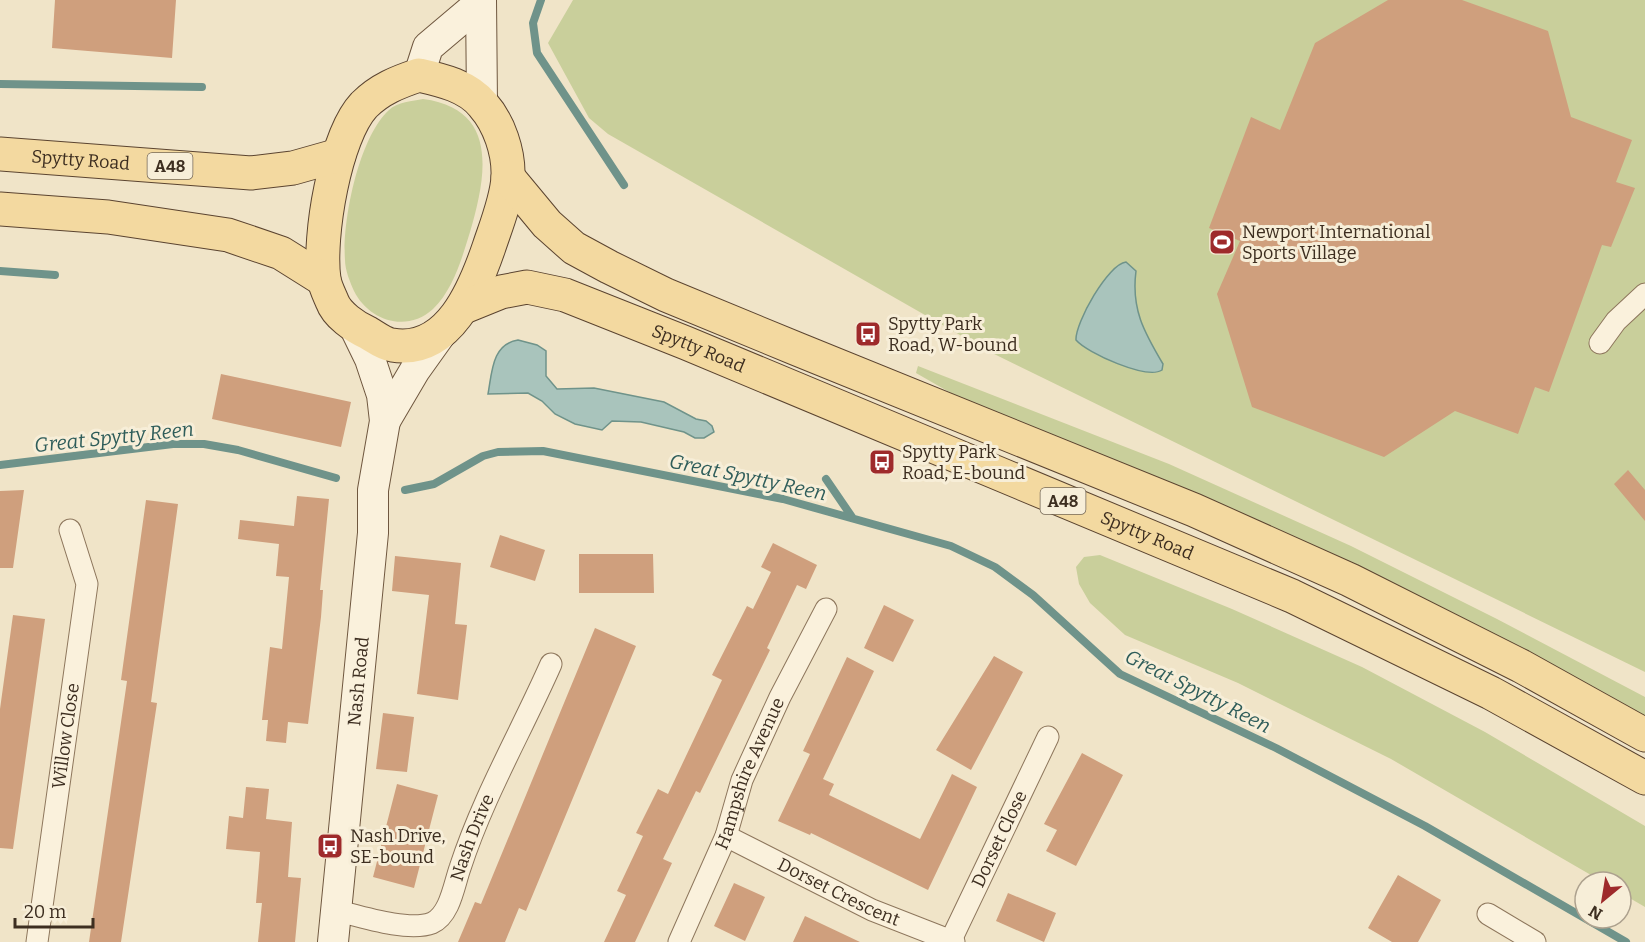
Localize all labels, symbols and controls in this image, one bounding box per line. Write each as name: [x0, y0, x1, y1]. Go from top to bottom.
street label: Spytty Road: [31, 145, 131, 175]
road number: A48: [148, 153, 192, 179]
place label: Newport International Sports Village: [1242, 221, 1430, 264]
sports icon: Newport International Sports Village: [1207, 227, 1237, 257]
place label: Spytty Park Road, W-bound: [888, 313, 1018, 356]
bus stop icon: Spytty Park Road, W-bound: [853, 319, 883, 349]
street label: Spytty Road: [649, 320, 749, 378]
water label: Great Spytty Reen: [33, 417, 195, 457]
place label: Spytty Park Road, E-bound: [902, 441, 1026, 484]
bus stop icon: Spytty Park Road, E-bound: [867, 447, 897, 477]
water label: Great Spytty Reen: [667, 449, 829, 505]
road number: A48: [1040, 488, 1086, 514]
street label: Spytty Road: [1097, 506, 1197, 565]
street label: Nash Road: [343, 635, 374, 727]
water label: Great Spytty Reen: [1121, 644, 1275, 738]
street label: Willow Close: [48, 682, 84, 790]
street label: Hampshire Avenue: [710, 694, 789, 853]
street label: Dorset Close: [967, 787, 1032, 891]
street label: Nash Drive: [446, 791, 499, 884]
place label: Nash Drive, SE-bound: [350, 825, 446, 868]
bus stop icon: Nash Drive, SE-bound: [315, 831, 345, 861]
street label: Dorset Crescent: [774, 853, 903, 931]
north arrow: [1573, 870, 1633, 930]
scale bar: [15, 891, 93, 929]
text: 20 m: [24, 901, 66, 923]
text: N: [1586, 901, 1606, 924]

